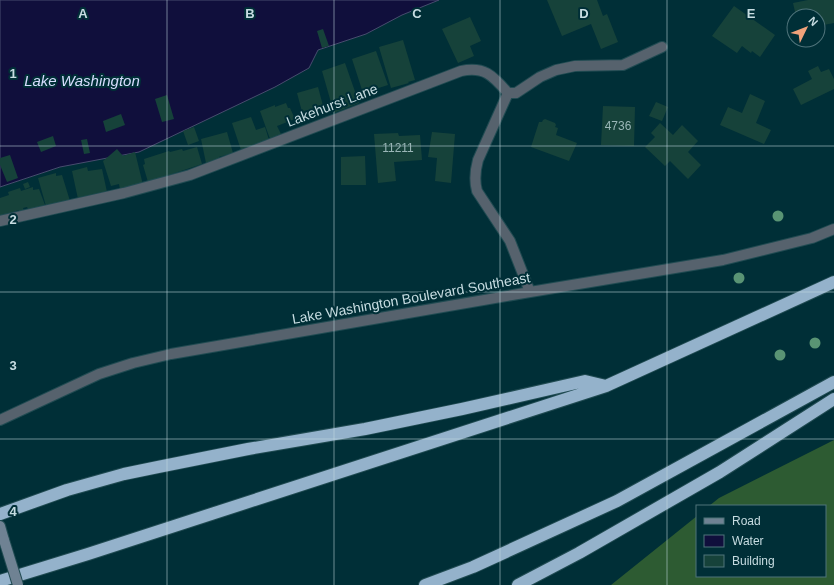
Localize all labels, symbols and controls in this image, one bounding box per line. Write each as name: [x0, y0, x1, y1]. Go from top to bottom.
text: A: [78, 6, 88, 21]
text: B: [245, 6, 255, 21]
text: C: [412, 6, 422, 21]
text: D: [579, 6, 589, 21]
text: E: [747, 6, 756, 21]
north arrow: [786, 8, 826, 48]
text: N: [806, 14, 820, 28]
text: 1: [9, 66, 17, 81]
water label: Lake Washington: [24, 72, 140, 89]
street label: Lakehurst Lane: [284, 80, 380, 130]
house number: 4736: [605, 119, 632, 133]
house number: 11211: [382, 141, 414, 155]
text: 2: [9, 212, 17, 227]
street label: Lake Washington Boulevard Southeast: [291, 269, 531, 327]
text: 3: [9, 358, 17, 373]
text: 4: [9, 504, 17, 519]
legend: [696, 505, 826, 577]
text: Road: [732, 514, 761, 528]
text: Water: [732, 534, 764, 548]
text: Building: [732, 554, 775, 568]

